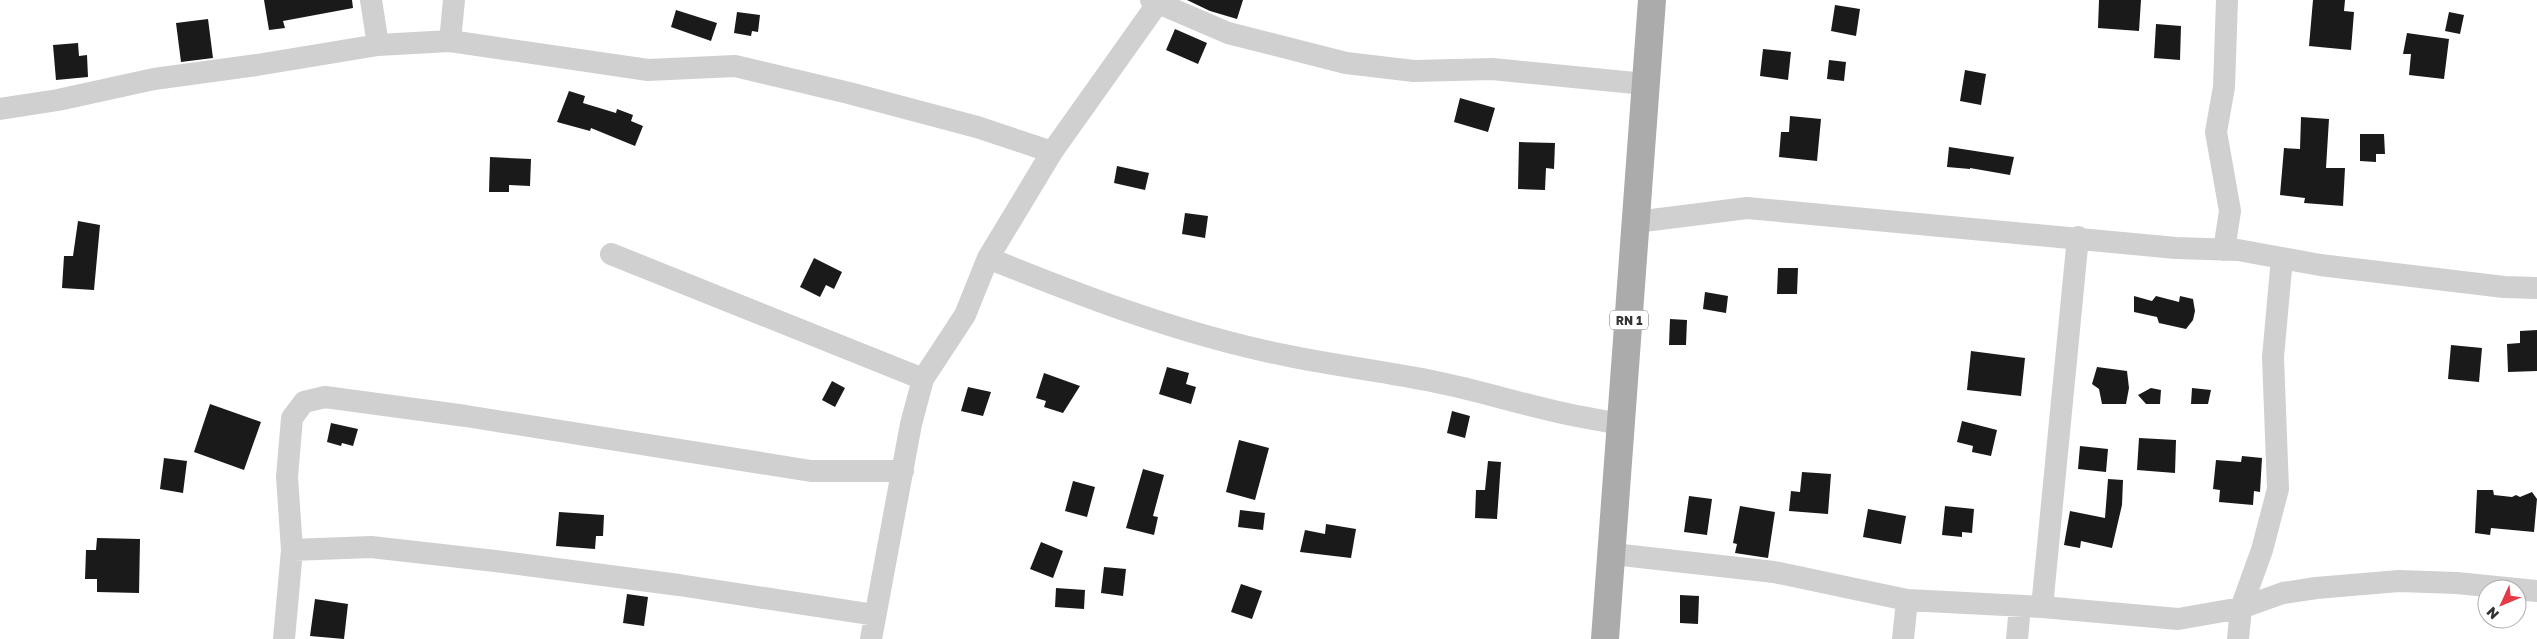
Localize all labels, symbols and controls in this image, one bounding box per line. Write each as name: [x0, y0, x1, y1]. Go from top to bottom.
road number: RN 1: [1610, 310, 1648, 330]
north arrow: [2477, 579, 2527, 629]
text: N: [2482, 604, 2502, 623]

